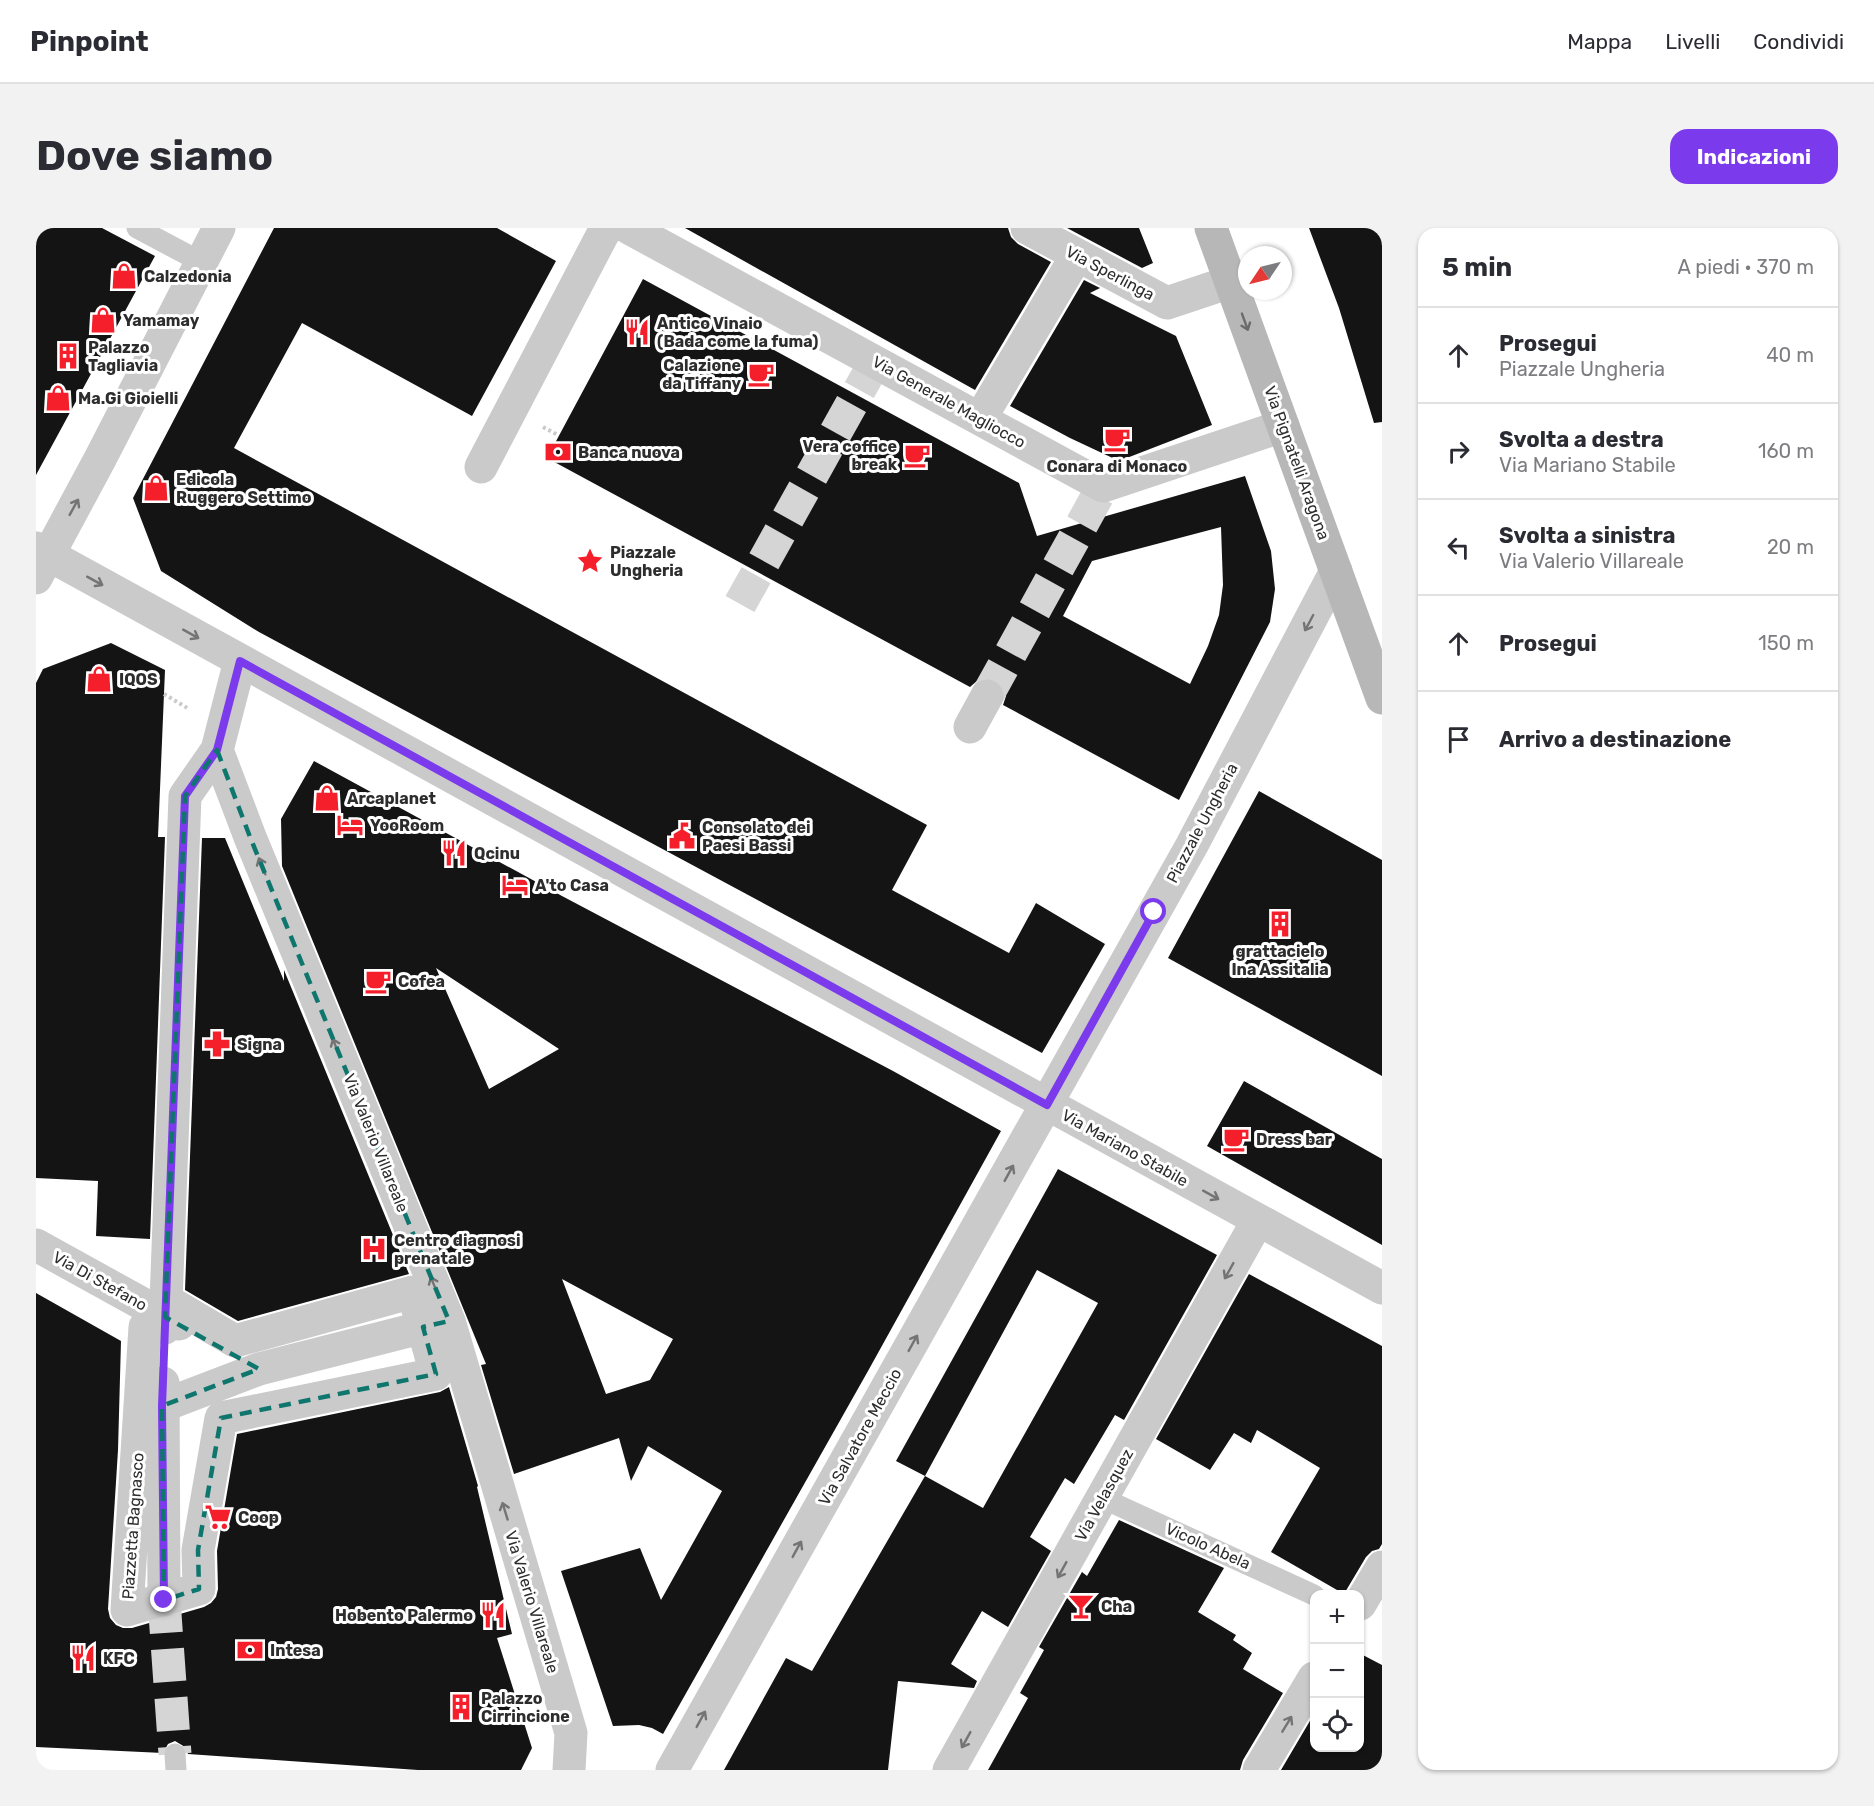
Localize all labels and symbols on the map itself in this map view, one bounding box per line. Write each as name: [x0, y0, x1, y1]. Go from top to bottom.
street label: Via Sperlinga: [1063, 242, 1157, 304]
north arrow: [1238, 246, 1292, 300]
shop icon: Calzedonia: [109, 261, 139, 291]
place label: Calzedonia: [144, 267, 232, 286]
shop icon: Yamamay: [88, 305, 118, 335]
place label: Yamamay: [123, 311, 200, 330]
one-way arrow: [1241, 313, 1252, 331]
place label: Antico Vinaio (Bada come la fuma): [657, 314, 818, 351]
restaurant icon: Antico Vinaio (Bada come la fuma): [622, 317, 652, 347]
place label: Palazzo Tagliavia: [88, 338, 158, 375]
building icon: Palazzo Tagliavia: [53, 341, 83, 371]
street label: Via Generale Magliocco: [869, 352, 1029, 452]
place label: Calazione da Tiffany: [662, 356, 741, 393]
cafe icon: Calazione da Tiffany: [746, 359, 776, 389]
shop icon: Ma.Gi Gioielli: [43, 383, 73, 413]
street label: Via Pignatelli Aragona: [1260, 383, 1334, 543]
place label: Ma.Gi Gioielli: [78, 389, 178, 408]
cafe icon: Conara di Monaco: [1102, 424, 1132, 454]
bank icon: Banca nuova: [543, 437, 573, 467]
place label: Vera coffice break: [803, 437, 898, 474]
cafe icon: Vera coffice break: [902, 440, 932, 470]
place label: Banca nuova: [578, 443, 680, 462]
place label: Conara di Monaco: [1047, 457, 1188, 476]
place label: Edicola Ruggero Settimo: [176, 470, 312, 507]
shop icon: Edicola Ruggero Settimo: [141, 473, 171, 503]
one-way arrow: [68, 499, 80, 516]
place label: Piazzale Ungheria: [610, 543, 683, 580]
place icon: Piazzale Ungheria: [575, 546, 605, 576]
one-way arrow: [86, 576, 104, 587]
one-way arrow: [1303, 614, 1315, 631]
one-way arrow: [182, 628, 199, 640]
shop icon: IQOS: [84, 664, 114, 694]
place label: IQOS: [119, 670, 158, 689]
street label: Piazzale Ungheria: [1162, 760, 1242, 886]
shop icon: Arcaplanet: [312, 783, 342, 813]
place label: Arcaplanet: [347, 789, 436, 808]
hotel icon: YooRoom: [335, 810, 365, 840]
place label: YooRoom: [370, 816, 444, 835]
place label: Consolato dei Paesi Bassi: [702, 818, 811, 855]
public building icon: Consolato dei Paesi Bassi: [667, 821, 697, 851]
restaurant icon: Qcinu: [439, 838, 469, 868]
place label: Qcinu: [474, 844, 520, 863]
one-way arrow: [256, 857, 267, 876]
hotel icon: A'to Casa: [500, 870, 530, 900]
place label: A'to Casa: [535, 876, 609, 895]
route start: [1140, 898, 1166, 924]
building icon: grattacielo Ina Assitalia: [1265, 909, 1295, 939]
place label: grattacielo Ina Assitalia: [1231, 942, 1329, 979]
cafe icon: Cofea: [363, 966, 393, 996]
place label: Cofea: [398, 972, 445, 991]
pharmacy icon: Signa: [202, 1029, 232, 1059]
place label: Signa: [237, 1035, 282, 1054]
one-way arrow: [330, 1038, 341, 1056]
street label: Via Valerio Villareale: [339, 1071, 413, 1215]
street label: Via Mariano Stabile: [1059, 1105, 1191, 1191]
cafe icon: Dress bar: [1221, 1124, 1251, 1154]
place label: Dress bar: [1256, 1130, 1333, 1149]
one-way arrow: [1003, 1165, 1015, 1182]
one-way arrow: [1202, 1189, 1219, 1201]
place label: Centro diagnosi prenatale: [394, 1231, 521, 1268]
hospital icon: Centro diagnosi prenatale: [359, 1234, 389, 1264]
street label: Via Di Stefano: [50, 1247, 150, 1315]
one-way arrow: [1223, 1262, 1234, 1280]
one-way arrow: [428, 1277, 439, 1295]
one-way arrow: [907, 1335, 919, 1352]
street label: Via Salvatore Meccio: [814, 1365, 906, 1509]
street label: Via Velasquez: [1071, 1446, 1137, 1544]
street label: Piazzetta Bagnasco: [118, 1452, 148, 1600]
supermarket icon: Coop: [203, 1502, 233, 1532]
one-way arrow: [499, 1502, 510, 1521]
place label: Coop: [238, 1508, 279, 1527]
street label: Vicolo Abela: [1163, 1519, 1253, 1573]
street label: Via Valerio Villareale: [501, 1528, 563, 1676]
one-way arrow: [791, 1541, 803, 1558]
one-way arrow: [1056, 1560, 1067, 1578]
route end: [150, 1586, 176, 1612]
bar icon: Cha: [1066, 1591, 1096, 1621]
place label: Cha: [1101, 1597, 1132, 1616]
restaurant icon: Hobento Palermo: [478, 1600, 508, 1630]
place label: Hobento Palermo: [335, 1606, 473, 1625]
bank icon: Intesa: [235, 1635, 265, 1665]
place label: Intesa: [270, 1641, 321, 1660]
restaurant icon: KFC: [68, 1643, 98, 1673]
place label: KFC: [103, 1649, 135, 1668]
place label: Palazzo Cirrincione: [481, 1689, 570, 1726]
building icon: Palazzo Cirrincione: [446, 1692, 476, 1722]
one-way arrow: [695, 1711, 707, 1728]
one-way arrow: [1281, 1716, 1293, 1733]
one-way arrow: [960, 1730, 971, 1748]

